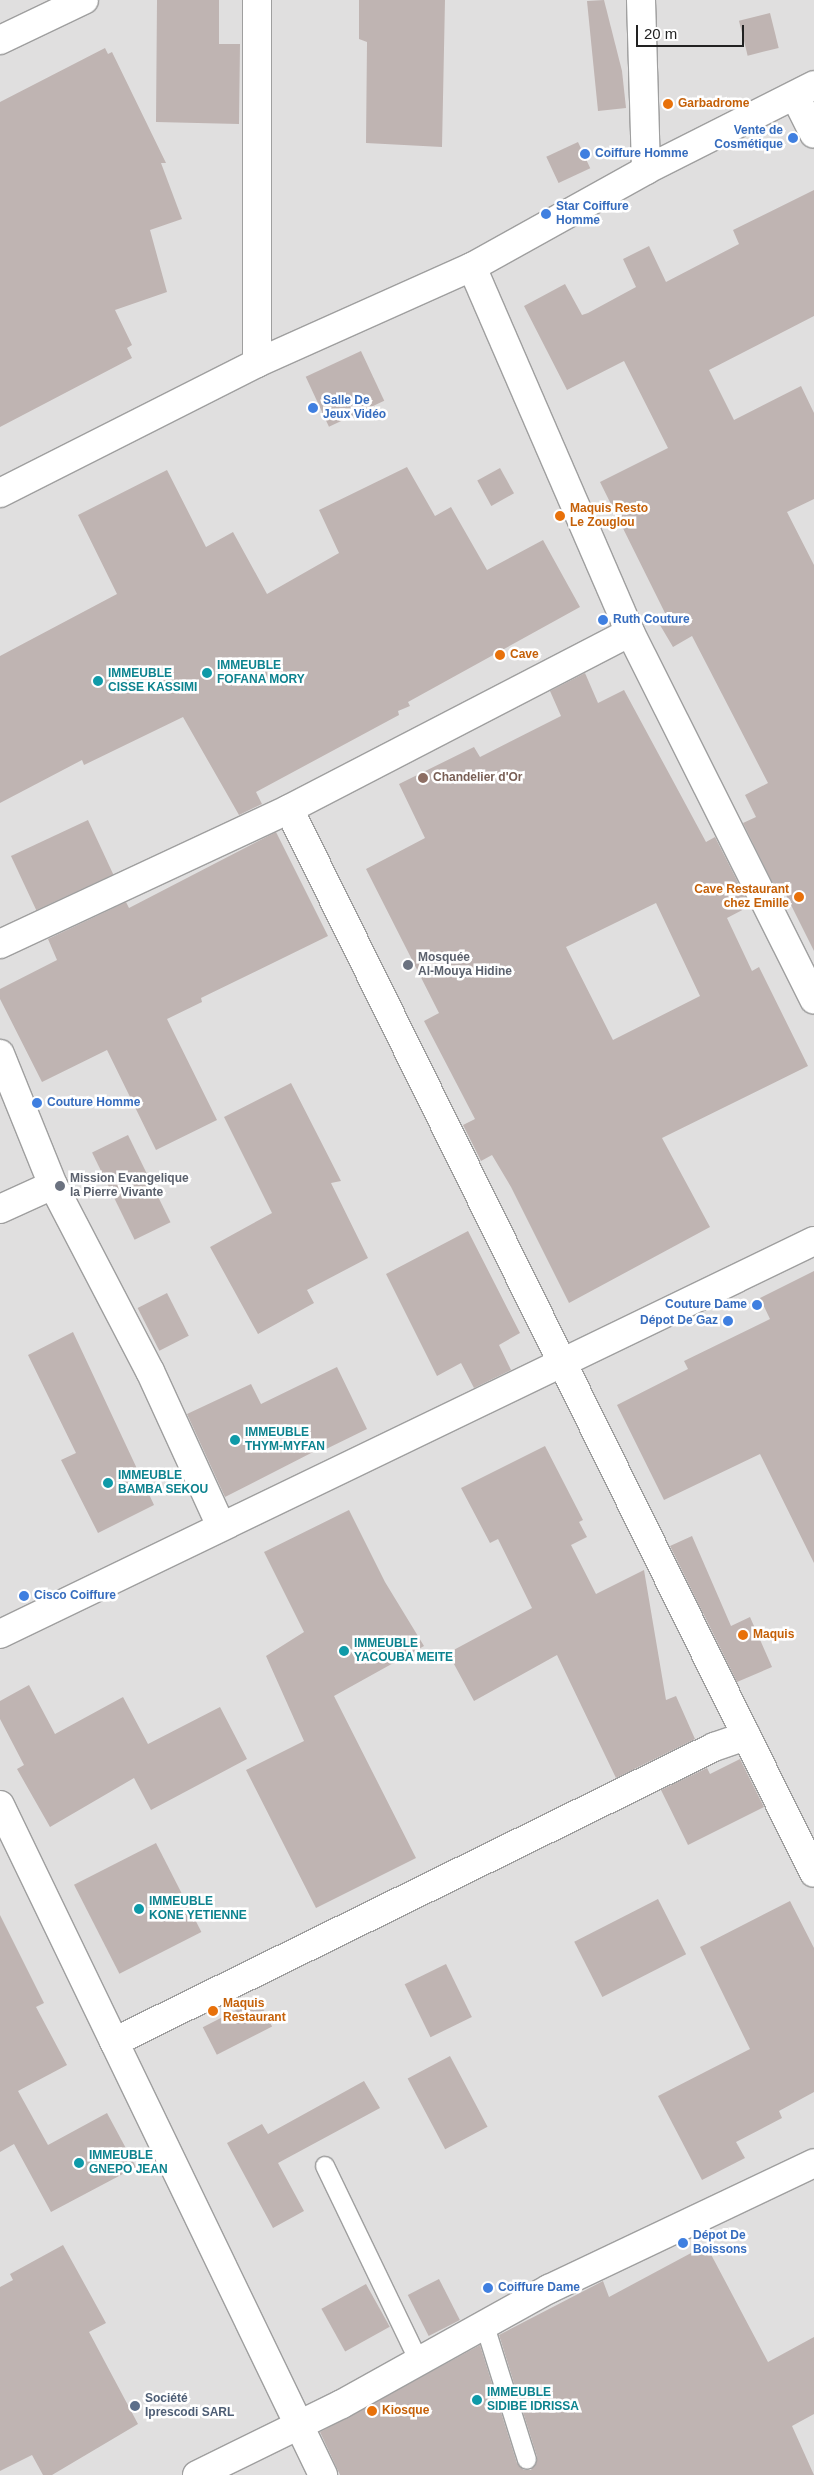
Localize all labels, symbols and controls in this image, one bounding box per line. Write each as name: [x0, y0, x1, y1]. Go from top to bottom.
scale bar: [639, 15, 746, 47]
text: 20 m: [644, 25, 677, 42]
place label: Garbadrome: [678, 97, 749, 111]
marker: Garbadrome: [662, 98, 674, 110]
place label: Vente de Cosmétique: [714, 124, 783, 152]
marker: Vente de Cosmétique: [787, 132, 799, 144]
place label: Coiffure Homme: [595, 147, 688, 161]
marker: Coiffure Homme: [579, 148, 591, 160]
place label: Star Coiffure Homme: [556, 200, 629, 228]
marker: Star Coiffure Homme: [540, 208, 552, 220]
place label: Salle De Jeux Vidéo: [323, 394, 386, 422]
marker: Salle De Jeux Vidéo: [307, 402, 319, 414]
place label: Maquis Resto Le Zouglou: [570, 502, 648, 530]
marker: Maquis Resto Le Zouglou: [554, 510, 566, 522]
place label: Ruth Couture: [613, 613, 690, 627]
marker: Ruth Couture: [597, 614, 609, 626]
place label: Cave: [510, 648, 539, 662]
marker: Cave: [494, 649, 506, 661]
place label: IMMEUBLE FOFANA MORY: [217, 659, 305, 687]
place label: IMMEUBLE CISSE KASSIMI: [108, 667, 197, 695]
marker: IMMEUBLE FOFANA MORY: [201, 667, 213, 679]
marker: IMMEUBLE CISSE KASSIMI: [92, 675, 104, 687]
place label: Chandelier d'Or: [433, 771, 523, 785]
marker: Chandelier d'Or: [417, 772, 429, 784]
place label: Cave Restaurant chez Emille: [694, 883, 789, 911]
marker: Cave Restaurant chez Emille: [793, 891, 805, 903]
place label: Mosquée Al-Mouya Hidine: [418, 951, 512, 979]
marker: Mosquée Al-Mouya Hidine: [402, 959, 414, 971]
place label: Couture Homme: [47, 1096, 140, 1110]
marker: Couture Homme: [31, 1097, 43, 1109]
place label: Mission Evangelique la Pierre Vivante: [70, 1172, 189, 1200]
marker: Mission Evangelique la Pierre Vivante: [54, 1180, 66, 1192]
place label: Couture Dame: [665, 1298, 747, 1312]
marker: Couture Dame: [751, 1299, 763, 1311]
place label: Dépot De Gaz: [640, 1314, 718, 1328]
marker: Dépot De Gaz: [722, 1315, 734, 1327]
place label: IMMEUBLE THYM-MYFAN: [245, 1426, 325, 1454]
marker: IMMEUBLE THYM-MYFAN: [229, 1434, 241, 1446]
place label: IMMEUBLE BAMBA SEKOU: [118, 1469, 209, 1497]
marker: IMMEUBLE BAMBA SEKOU: [102, 1477, 114, 1489]
place label: Cisco Coiffure: [34, 1589, 116, 1603]
marker: Cisco Coiffure: [18, 1590, 30, 1602]
place label: Maquis: [753, 1628, 794, 1642]
marker: Maquis: [737, 1629, 749, 1641]
place label: IMMEUBLE YACOUBA MEITE: [354, 1637, 454, 1665]
marker: IMMEUBLE YACOUBA MEITE: [338, 1645, 350, 1657]
place label: IMMEUBLE KONE YETIENNE: [149, 1895, 247, 1923]
marker: IMMEUBLE KONE YETIENNE: [133, 1903, 145, 1915]
place label: Maquis Restaurant: [223, 1997, 286, 2025]
marker: Maquis Restaurant: [207, 2005, 219, 2017]
place label: IMMEUBLE GNEPO JEAN: [89, 2149, 168, 2177]
marker: IMMEUBLE GNEPO JEAN: [73, 2157, 85, 2169]
place label: Dépot De Boissons: [693, 2229, 747, 2257]
marker: Dépot De Boissons: [677, 2237, 689, 2249]
place label: Coiffure Dame: [498, 2281, 580, 2295]
marker: Coiffure Dame: [482, 2282, 494, 2294]
place label: IMMEUBLE SIDIBE IDRISSA: [487, 2386, 579, 2414]
place label: Société Iprescodi SARL: [145, 2392, 234, 2420]
marker: IMMEUBLE SIDIBE IDRISSA: [471, 2394, 483, 2406]
marker: Société Iprescodi SARL: [129, 2400, 141, 2412]
place label: Kiosque: [382, 2404, 429, 2418]
marker: Kiosque: [366, 2405, 378, 2417]

